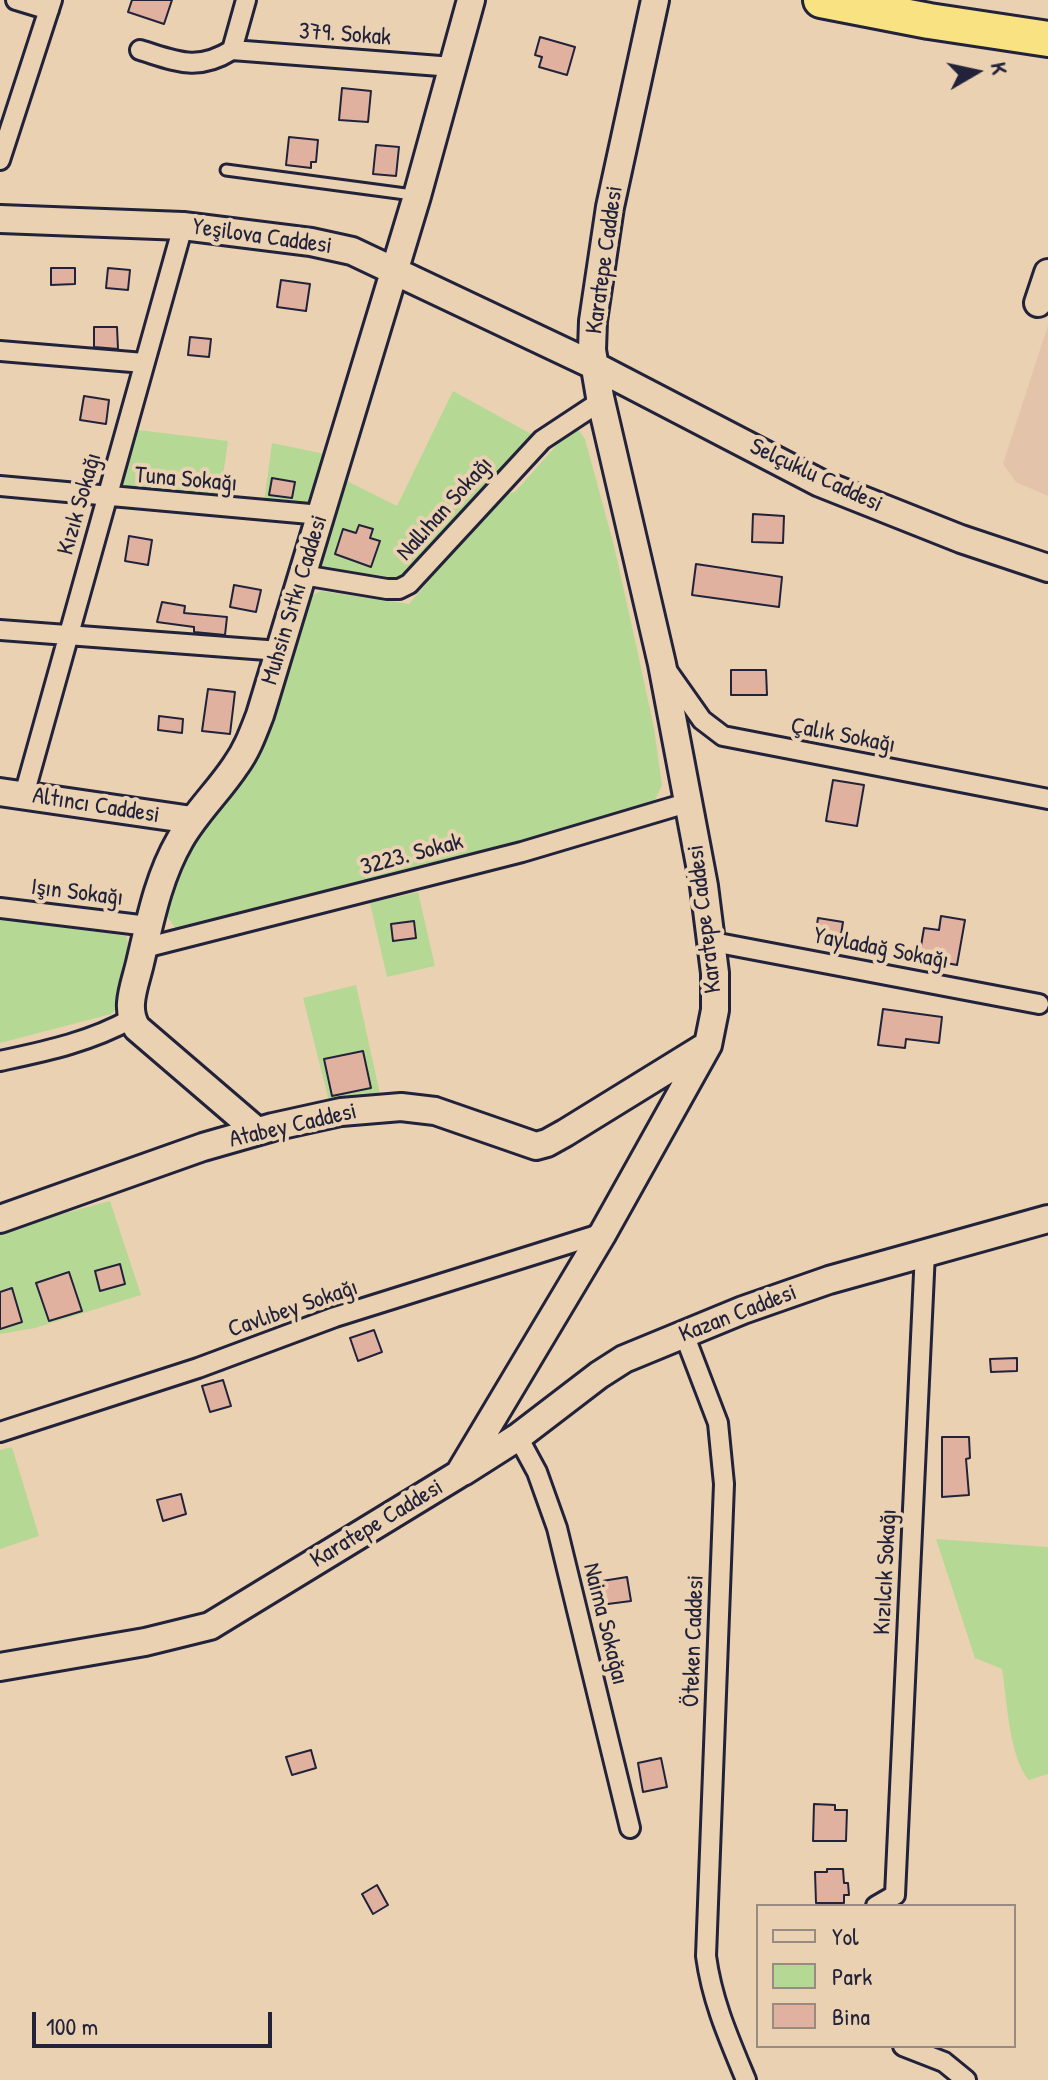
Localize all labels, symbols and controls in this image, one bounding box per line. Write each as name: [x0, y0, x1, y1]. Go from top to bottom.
street label: 379. Sokak: [298, 17, 392, 53]
north arrow: [936, 32, 1016, 112]
text: K: [984, 60, 1015, 76]
street label: Karatepe Caddesi: [580, 184, 630, 336]
street label: Yeşilova Caddesi: [190, 213, 334, 261]
street label: Selçuklu Caddesi: [745, 433, 887, 519]
street label: Kızık Sokağı: [52, 449, 108, 559]
street label: Nallıhan Sokağı: [391, 451, 499, 567]
street label: Tuna Sokağı: [134, 461, 238, 499]
street label: Muhsin Sıtkı Caddesi: [256, 512, 334, 688]
street label: Çalık Sokağı: [788, 712, 898, 760]
street label: Altıncı Caddesi: [30, 782, 162, 830]
street label: 3223. Sokak: [358, 828, 466, 882]
street label: Karatepe Caddesi: [682, 843, 728, 995]
street label: Işın Sokağı: [29, 873, 125, 913]
street label: Yayladağ Sokağı: [811, 922, 951, 976]
street label: Atabey Caddesi: [226, 1097, 360, 1155]
street label: Cavlıbey Sokağı: [224, 1273, 362, 1345]
street label: Kazan Caddesi: [675, 1278, 801, 1350]
street label: Karatepe Caddesi: [306, 1473, 448, 1575]
street label: Kızılcık Sokağı: [868, 1508, 904, 1636]
street label: Naima Sokağaı: [576, 1560, 634, 1688]
street label: Öteken Caddesi: [677, 1574, 711, 1708]
legend: [756, 1904, 1016, 2048]
text: Yol: [832, 1920, 859, 1952]
text: Park: [832, 1960, 872, 1992]
scale bar: [36, 1996, 276, 2046]
text: Bina: [832, 2000, 870, 2032]
text: 100 m: [46, 2010, 98, 2042]

